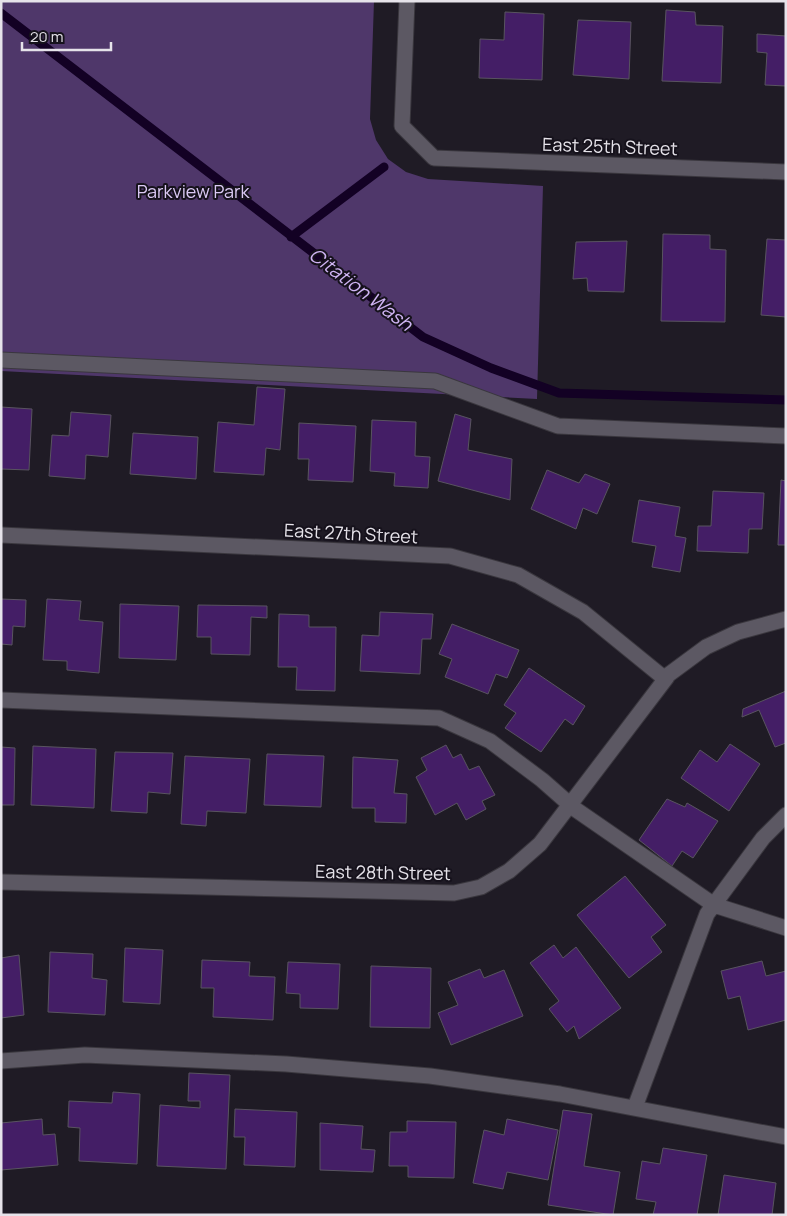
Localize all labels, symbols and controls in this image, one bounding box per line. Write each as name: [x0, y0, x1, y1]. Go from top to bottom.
scale bar: [22, 20, 111, 52]
text: 20 m: [30, 26, 63, 47]
street label: East 25th Street: [542, 132, 678, 160]
park label: Parkview Park: [137, 179, 250, 203]
water label: Citation Wash: [304, 242, 419, 337]
street label: East 27th Street: [283, 518, 419, 548]
street label: East 28th Street: [315, 859, 451, 885]

